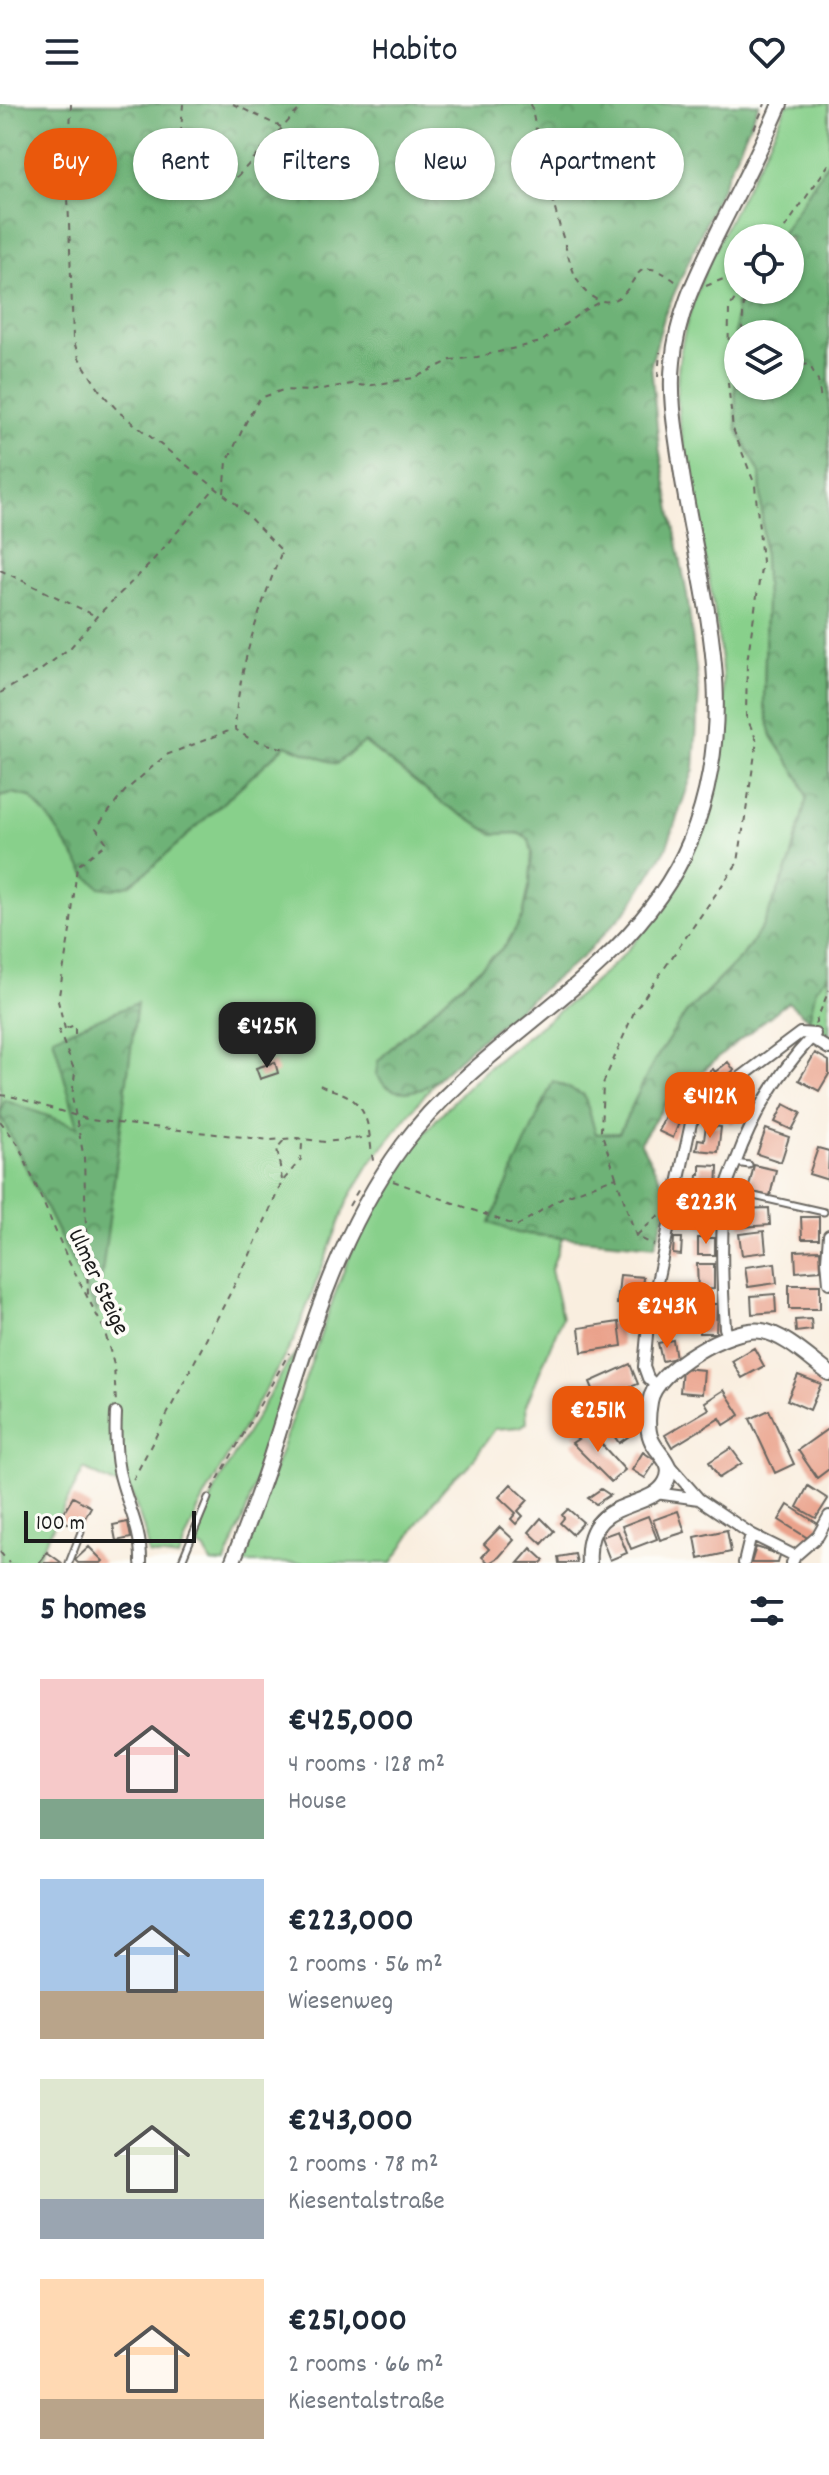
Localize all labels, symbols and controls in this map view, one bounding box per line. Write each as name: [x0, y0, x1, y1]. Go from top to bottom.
text: Habito: [371, 26, 458, 78]
icon: menu: [40, 30, 84, 74]
icon: heart: [745, 30, 789, 74]
chip: Buy: [24, 128, 117, 200]
chip: Rent: [133, 128, 238, 200]
chip: Filters: [254, 128, 379, 200]
chip: New: [395, 128, 495, 200]
chip: Apartment: [511, 128, 684, 200]
map controls: [724, 224, 804, 400]
button: locate: [724, 224, 804, 304]
button: layers: [724, 320, 804, 400]
pin: €425K: [211, 1002, 323, 1070]
text: €425K: [237, 1009, 297, 1046]
pin: €412K: [654, 1072, 766, 1140]
text: €412K: [683, 1079, 737, 1116]
pin: €223K: [650, 1178, 762, 1246]
text: €223K: [676, 1185, 736, 1222]
street label: Ulmer Steige: [58, 1223, 137, 1341]
pin: €243K: [611, 1282, 723, 1350]
text: €243K: [637, 1289, 697, 1326]
pin: €251K: [542, 1386, 654, 1454]
text: €251K: [570, 1393, 626, 1430]
scale bar: [24, 1507, 196, 1543]
text: 100 m: [36, 1509, 85, 1540]
text: 5 homes: [40, 1587, 147, 1636]
icon: filters: [745, 1589, 789, 1633]
text: €425,000: [288, 1698, 414, 1747]
icon: home: [104, 1711, 200, 1807]
text: 4 rooms · 128 m²: [288, 1747, 445, 1784]
text: House: [288, 1784, 346, 1821]
text: €223,000: [288, 1898, 414, 1947]
icon: home: [104, 1911, 200, 2007]
text: 2 rooms · 56 m²: [288, 1947, 443, 1984]
text: Wiesenweg: [288, 1984, 393, 2021]
text: €243,000: [288, 2098, 413, 2147]
icon: home: [104, 2111, 200, 2207]
text: 2 rooms · 78 m²: [288, 2147, 438, 2184]
text: Kiesentalstraße: [288, 2184, 445, 2221]
text: €251,000: [288, 2298, 407, 2347]
icon: home: [104, 2311, 200, 2407]
text: 2 rooms · 66 m²: [288, 2347, 444, 2384]
text: Kiesentalstraße: [288, 2384, 445, 2421]

